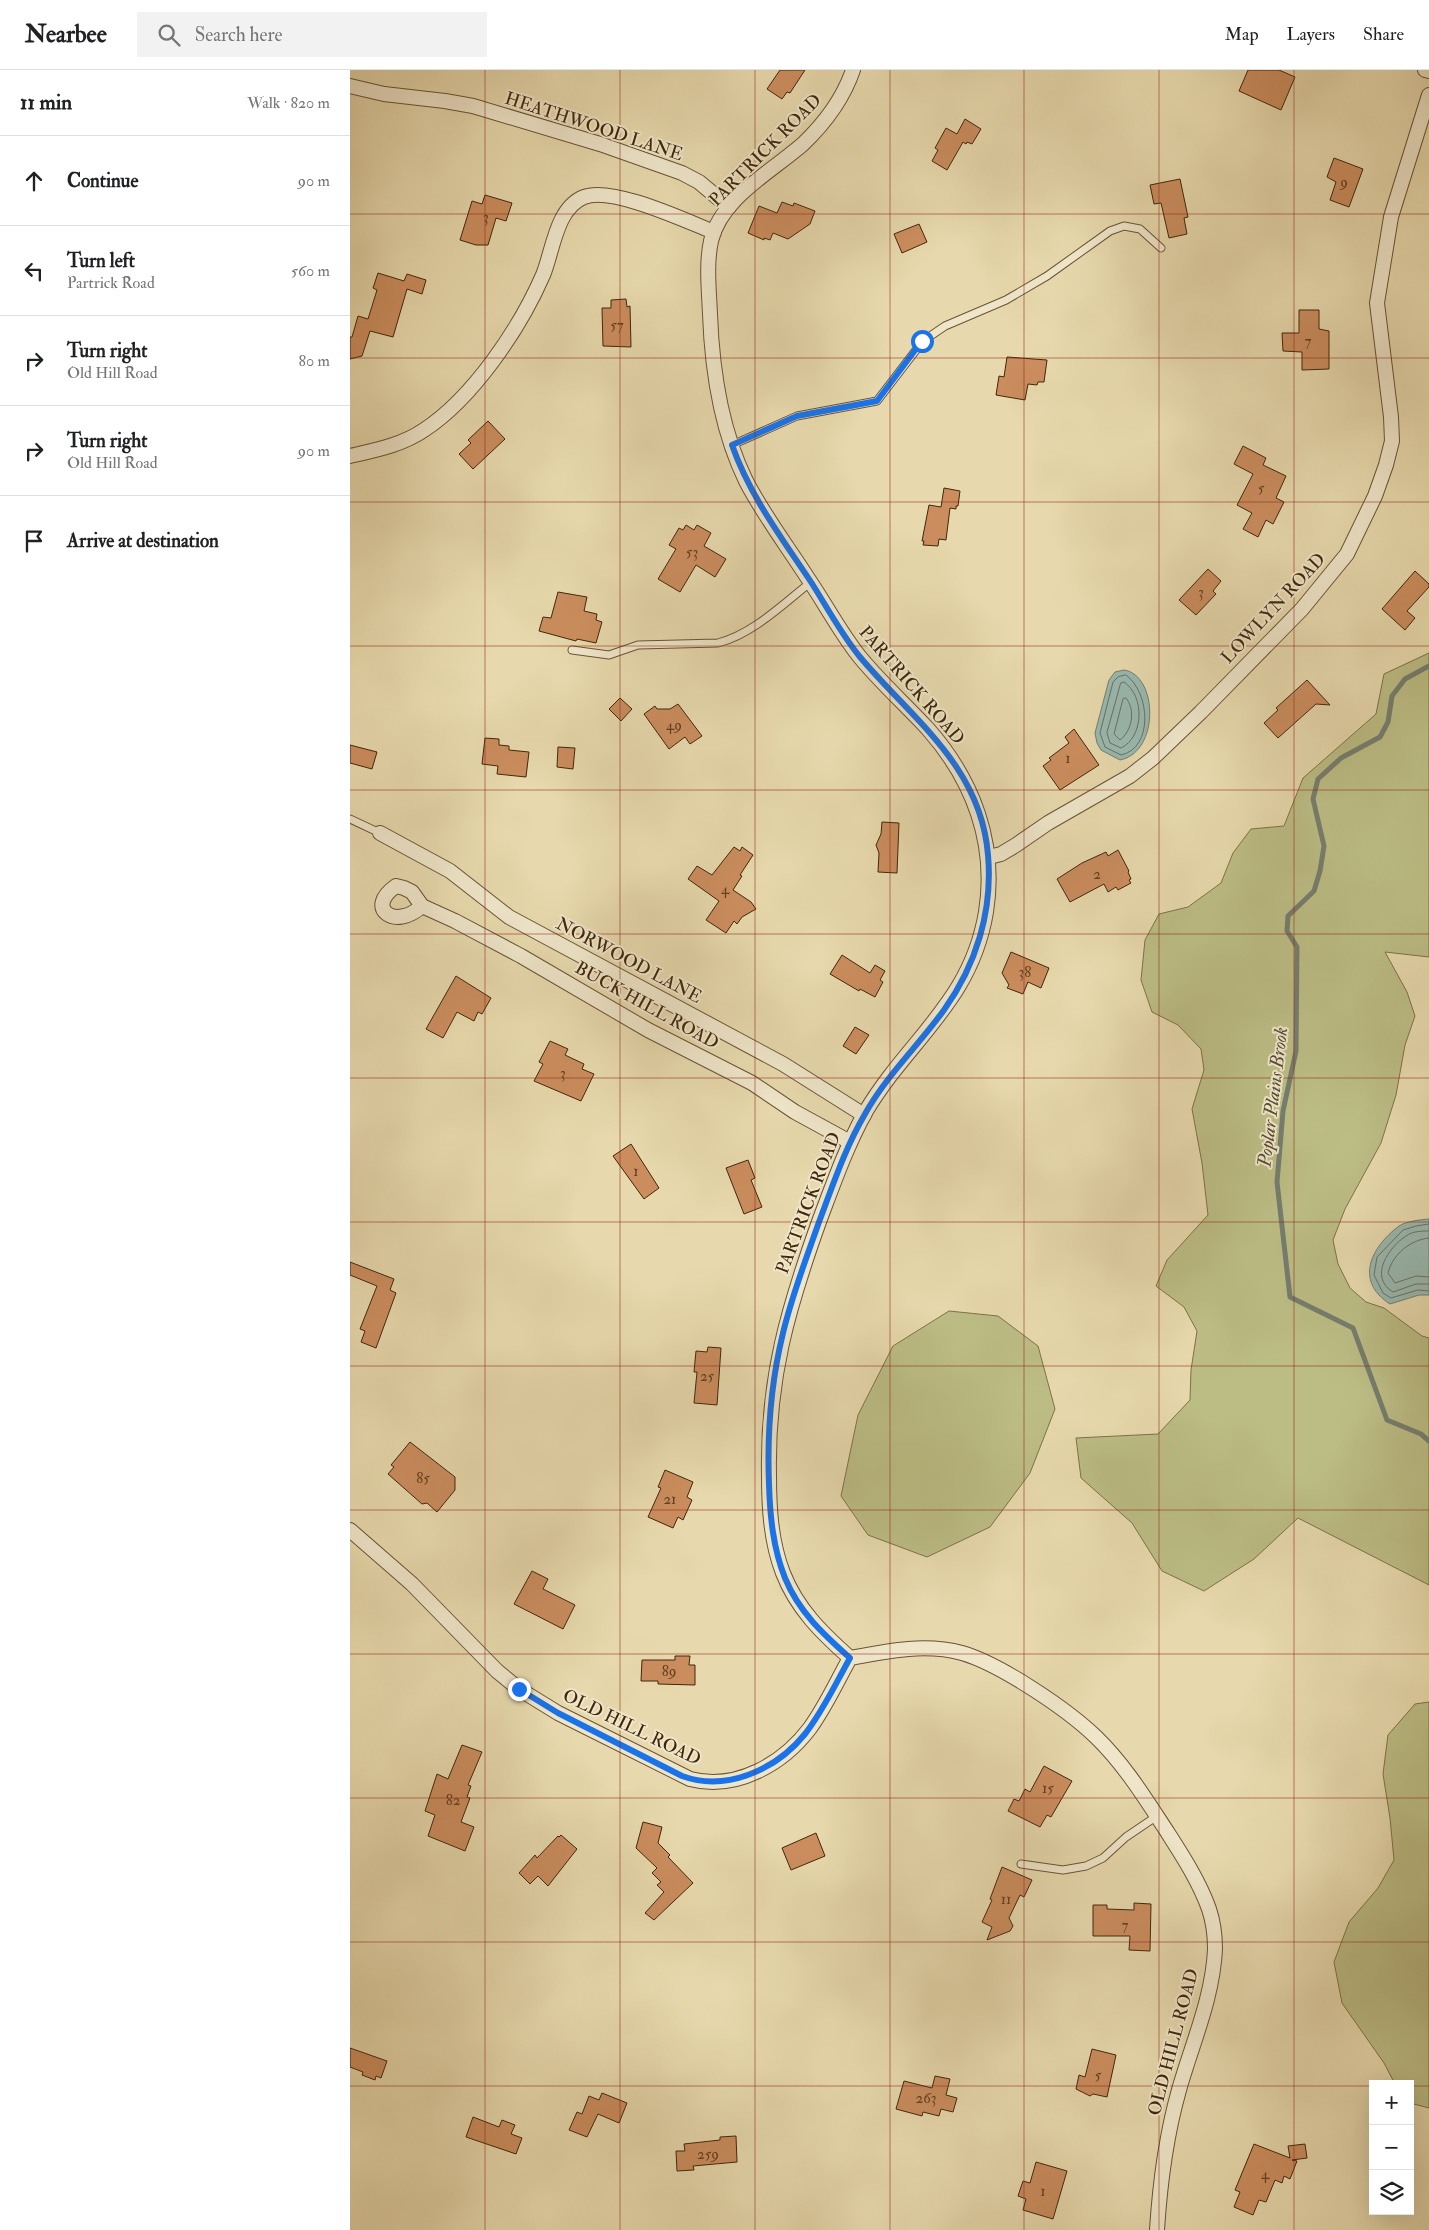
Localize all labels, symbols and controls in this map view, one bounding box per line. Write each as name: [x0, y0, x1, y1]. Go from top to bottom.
search box: [137, 12, 487, 57]
text: Nearbee: [25, 19, 107, 50]
icon: search: [155, 21, 183, 49]
text: Search here: [195, 23, 282, 47]
text: Map: [1225, 23, 1259, 46]
text: Layers: [1287, 23, 1335, 46]
text: Share: [1363, 23, 1404, 46]
street label: HEATHWOOD LANE: [502, 87, 686, 166]
text: 11 min: [20, 89, 72, 116]
street label: PARTRICK ROAD: [704, 89, 826, 211]
text: Walk · 820 m: [247, 93, 330, 113]
icon: ahead: [20, 167, 48, 195]
text: Continue: [67, 169, 138, 193]
text: 90 m: [298, 171, 330, 191]
house number: 9: [1339, 173, 1348, 192]
house number: 3: [483, 208, 489, 227]
text: Turn left: [67, 249, 135, 273]
icon: left: [20, 257, 48, 285]
text: 560 m: [291, 261, 330, 281]
text: Partrick Road: [67, 273, 155, 293]
house number: 57: [610, 316, 624, 335]
route start: [911, 330, 934, 353]
house number: 7: [1305, 332, 1312, 351]
text: Turn right: [67, 339, 147, 363]
icon: right: [20, 347, 48, 375]
text: 80 m: [299, 351, 330, 371]
text: Old Hill Road: [67, 363, 158, 383]
text: Turn right: [67, 429, 147, 453]
icon: right: [20, 437, 48, 465]
text: 90 m: [298, 441, 330, 461]
text: Old Hill Road: [67, 453, 158, 473]
house number: 5: [1258, 479, 1265, 498]
icon: arrive: [20, 527, 48, 555]
text: Arrive at destination: [67, 529, 219, 553]
house number: 53: [686, 543, 698, 562]
street label: LOWLYN ROAD: [1216, 548, 1331, 669]
house number: 3: [1198, 583, 1204, 602]
street label: PARTRICK ROAD: [854, 621, 969, 749]
house number: 49: [666, 716, 682, 735]
house number: 1: [1065, 749, 1071, 768]
house number: 2: [1093, 865, 1101, 884]
house number: 4: [721, 880, 730, 899]
street label: NORWOOD LANE: [552, 912, 706, 1009]
street label: BUCK HILL ROAD: [571, 956, 723, 1055]
house number: 38: [1019, 963, 1031, 982]
water label: Poplar Plains Brook: [1252, 1026, 1293, 1169]
house number: 3: [560, 1064, 566, 1083]
street label: PARTRICK ROAD: [771, 1129, 846, 1277]
house number: 1: [633, 1162, 639, 1181]
house number: 25: [700, 1367, 714, 1386]
house number: 85: [416, 1469, 430, 1488]
house number: 21: [664, 1490, 676, 1509]
house number: 89: [662, 1662, 676, 1681]
route end: [508, 1678, 531, 1701]
street label: OLD HILL ROAD: [559, 1684, 705, 1771]
house number: 15: [1042, 1779, 1054, 1798]
house number: 82: [446, 1791, 461, 1810]
house number: 11: [1001, 1890, 1011, 1909]
house number: 7: [1122, 1916, 1129, 1935]
street label: OLD HILL ROAD: [1143, 1966, 1204, 2118]
house number: 5: [1095, 2066, 1102, 2085]
map controls: [1369, 2080, 1414, 2215]
button: +: [1369, 2080, 1414, 2125]
house number: 263: [916, 2089, 936, 2108]
button: −: [1369, 2125, 1414, 2170]
house number: 259: [697, 2145, 719, 2164]
house number: 4: [1261, 2165, 1270, 2184]
button: layers: [1369, 2170, 1414, 2215]
house number: 1: [1040, 2182, 1046, 2201]

